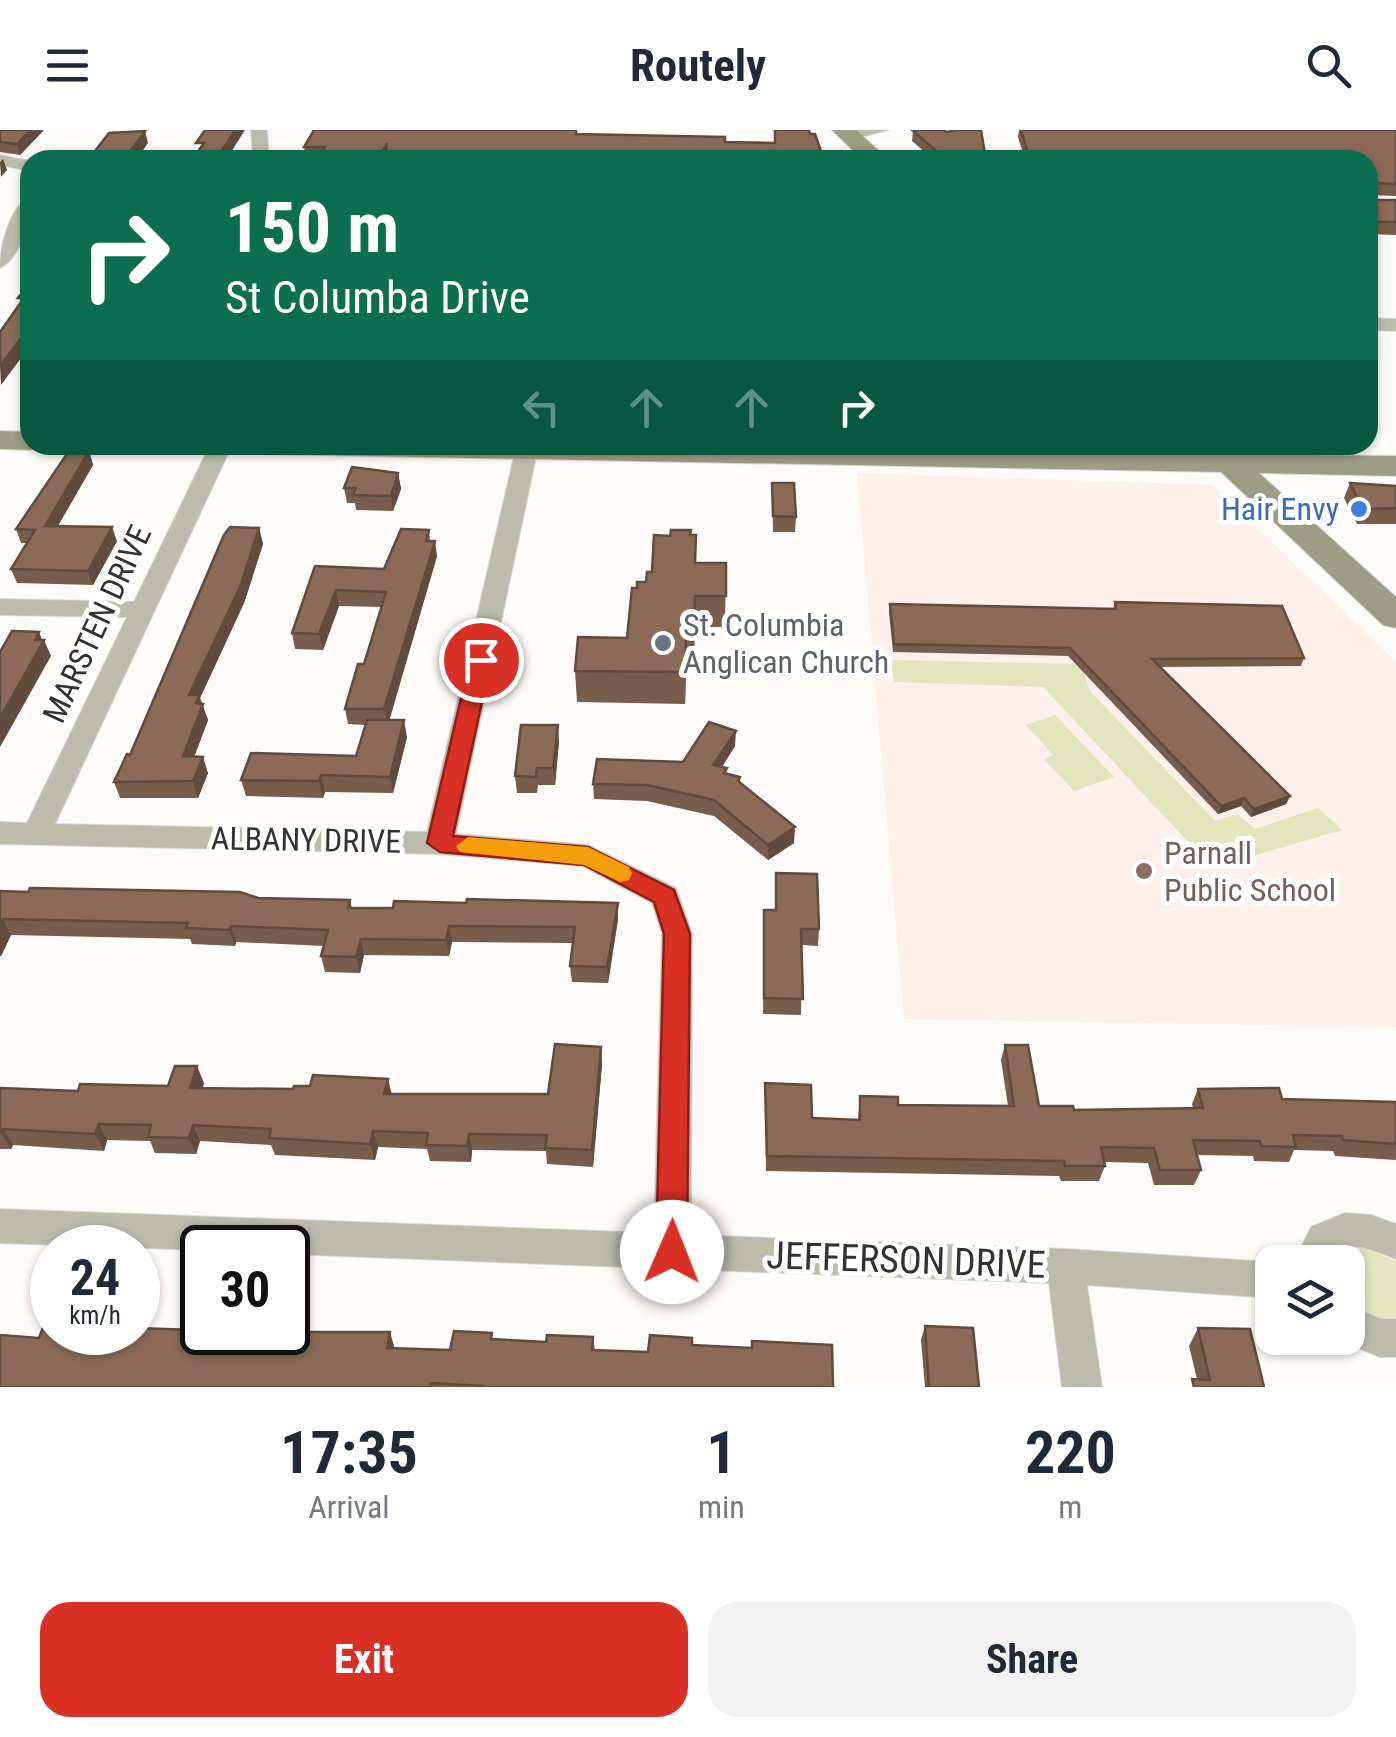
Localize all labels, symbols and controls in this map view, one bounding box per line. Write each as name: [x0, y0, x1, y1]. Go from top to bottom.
icon: menu: [40, 38, 95, 93]
icon: search: [1301, 38, 1356, 93]
text: Routely: [630, 39, 766, 92]
text: 150 m: [225, 187, 399, 269]
icon: right: [60, 190, 190, 320]
text: St Columba Drive: [225, 271, 530, 324]
icon: left: [514, 380, 569, 435]
icon: ahead: [619, 380, 674, 435]
icon: ahead: [724, 380, 779, 435]
icon: right: [829, 380, 884, 435]
place label: Hair Envy: [1221, 490, 1339, 528]
marker: Hair Envy: [1348, 498, 1370, 520]
street label: MARSTEN DRIVE: [35, 519, 159, 729]
place label: St. Columbia Anglican Church: [683, 606, 889, 681]
pin: [439, 618, 524, 703]
marker: St. Columbia Anglican Church: [652, 632, 674, 654]
icon: arrive: [454, 633, 509, 688]
street label: ALBANY DRIVE: [211, 819, 401, 861]
place label: Parnall Public School: [1164, 834, 1336, 909]
marker: Parnall Public School: [1133, 860, 1155, 882]
position arrow: [620, 1200, 724, 1304]
speed limit sign: 30: [180, 1225, 310, 1355]
street label: JEFFERSON DRIVE: [766, 1233, 1046, 1287]
map controls: [1255, 1245, 1365, 1355]
button: layers: [1255, 1245, 1365, 1355]
text: 24: [70, 1249, 120, 1307]
text: km/h: [69, 1301, 121, 1330]
text: 17:35: [280, 1417, 418, 1488]
text: 1: [706, 1417, 737, 1488]
text: 220: [1025, 1417, 1116, 1488]
text: Arrival: [308, 1488, 390, 1526]
text: min: [698, 1488, 745, 1526]
text: m: [1058, 1488, 1082, 1526]
button: Exit: [40, 1602, 688, 1717]
button: Share: [708, 1602, 1356, 1717]

